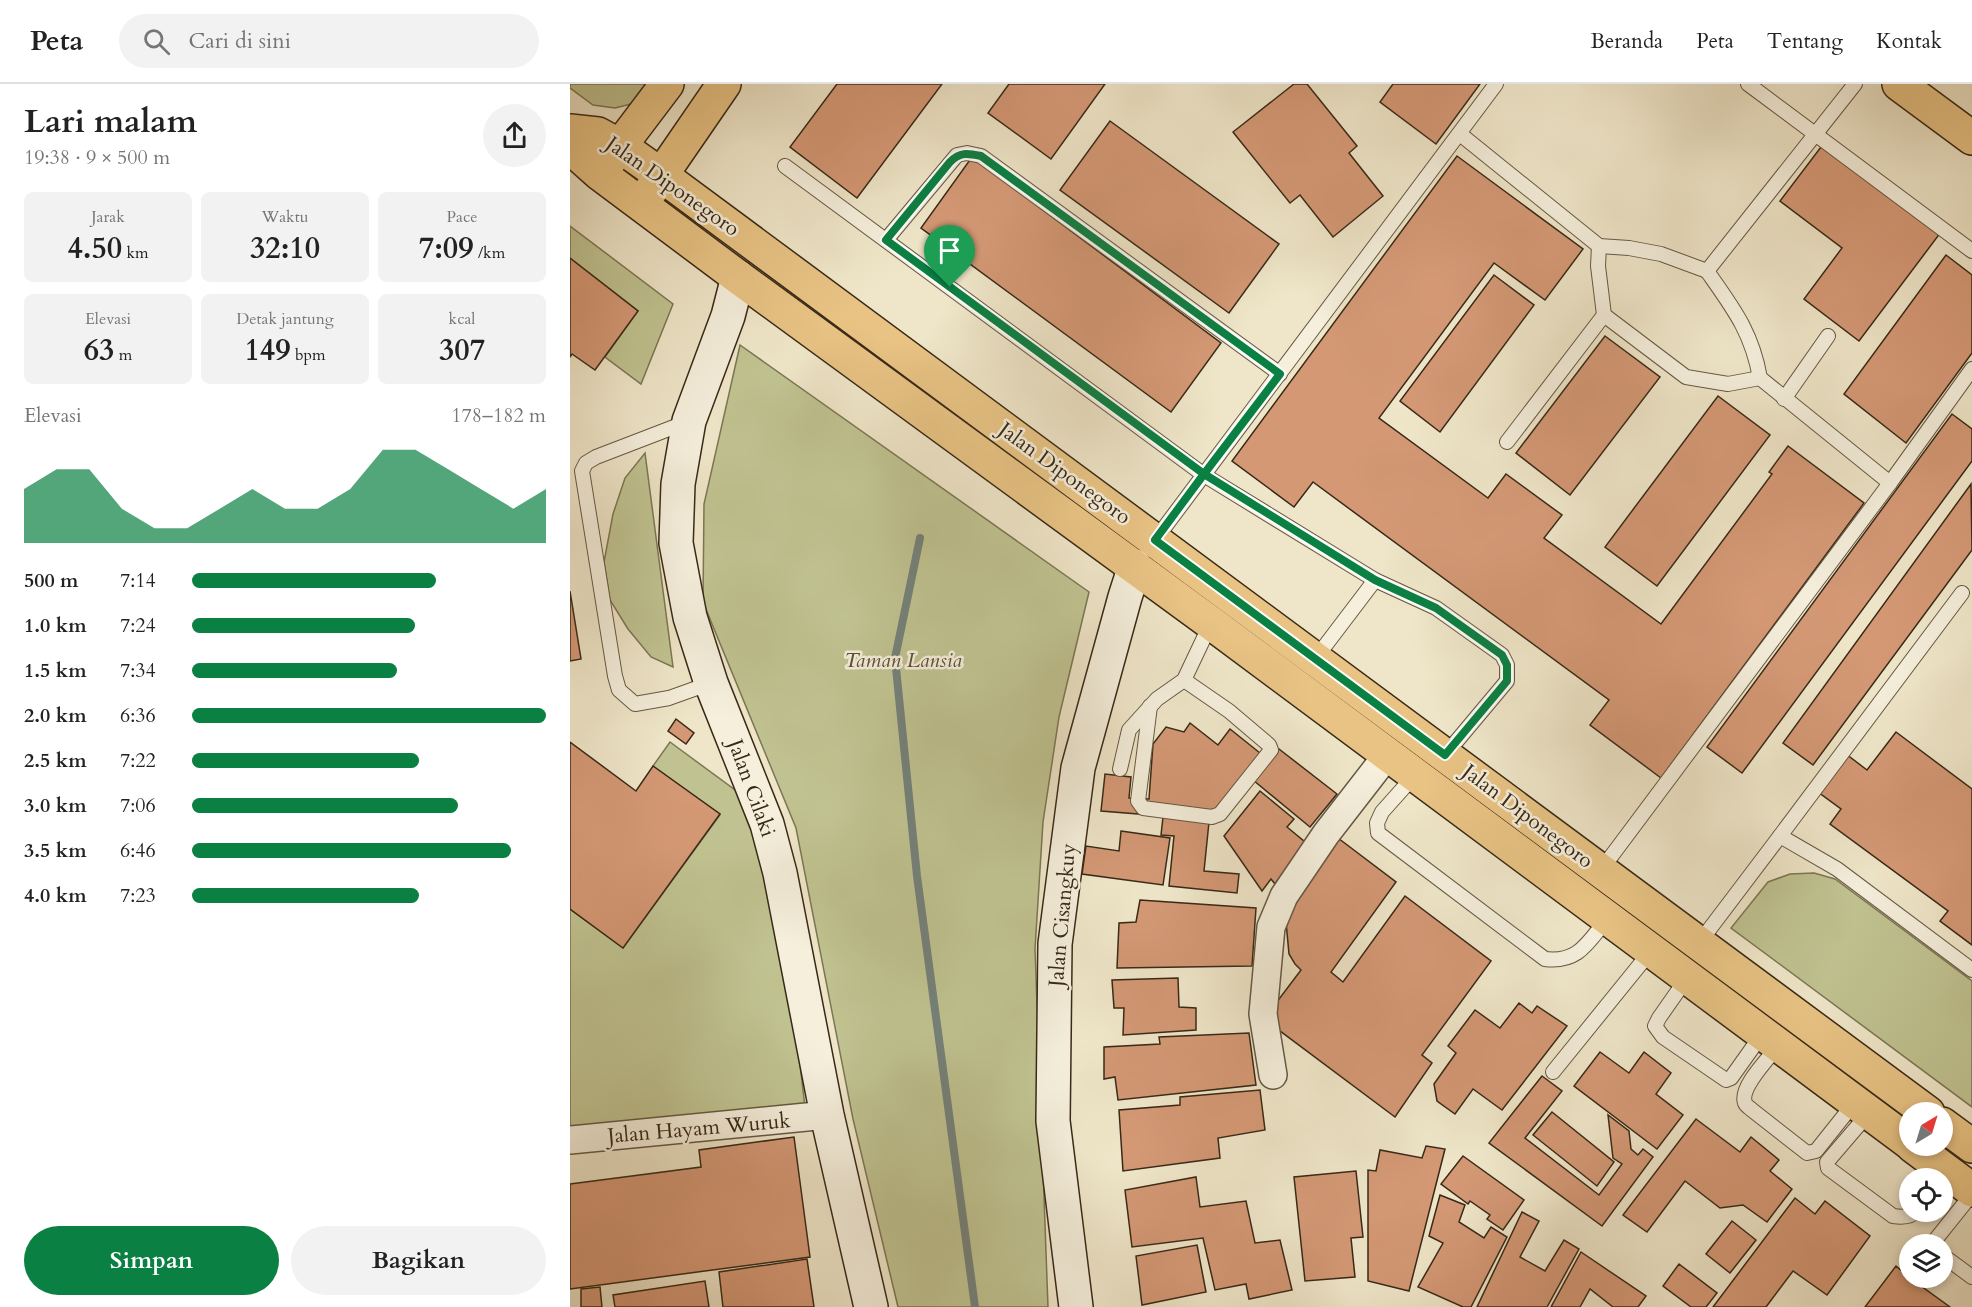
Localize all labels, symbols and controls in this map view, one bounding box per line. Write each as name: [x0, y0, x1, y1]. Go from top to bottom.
search box: [119, 14, 539, 68]
text: Peta: [30, 22, 83, 60]
icon: search: [140, 25, 173, 58]
text: Cari di sini: [188, 26, 291, 56]
text: Beranda: [1590, 27, 1663, 56]
text: Peta: [1696, 27, 1734, 56]
text: Tentang: [1767, 27, 1843, 56]
text: Kontak: [1876, 27, 1942, 56]
text: Lari malam: [24, 99, 197, 144]
button: share: [483, 104, 546, 167]
street label: Jalan Diponegoro: [598, 128, 745, 243]
text: 19:38 · 9 × 500 m: [24, 144, 170, 171]
text: Jarak: [91, 206, 125, 228]
text: Waktu: [262, 206, 308, 228]
text: Pace: [447, 206, 477, 228]
pin: [924, 225, 975, 287]
text: 4.50: [67, 228, 122, 269]
text: 32:10: [250, 228, 320, 269]
text: 7:09: [419, 228, 474, 269]
icon: arrive: [933, 234, 966, 267]
text: km: [122, 242, 149, 264]
text: /km: [474, 242, 505, 264]
text: Elevasi: [85, 308, 131, 330]
text: Detak jantung: [236, 308, 334, 330]
text: kcal: [449, 308, 475, 330]
text: 63: [84, 330, 114, 371]
text: 149: [244, 330, 291, 371]
text: 307: [439, 330, 485, 371]
text: m: [114, 344, 132, 366]
text: bpm: [291, 344, 326, 366]
text: Elevasi: [24, 402, 82, 429]
text: 178–182 m: [451, 402, 546, 429]
street label: Jalan Diponegoro: [990, 414, 1137, 531]
text: 500 m: [24, 567, 79, 594]
text: 7:14: [120, 567, 156, 594]
text: 1.0 km: [24, 612, 87, 639]
text: 7:24: [120, 612, 156, 639]
park label: Taman Lansia: [844, 646, 962, 675]
text: 1.5 km: [24, 657, 87, 684]
text: 7:34: [120, 657, 156, 684]
text: 2.0 km: [24, 702, 87, 729]
text: 6:36: [120, 702, 156, 729]
street label: Jalan Cilaki: [719, 733, 783, 841]
text: 2.5 km: [24, 747, 87, 774]
text: 7:22: [120, 747, 156, 774]
street label: Jalan Diponegoro: [1454, 756, 1599, 875]
text: 3.0 km: [24, 792, 87, 819]
text: 7:06: [120, 792, 156, 819]
text: 3.5 km: [24, 837, 87, 864]
text: 6:46: [120, 837, 156, 864]
street label: Jalan Cisangkuy: [1042, 842, 1083, 991]
text: 4.0 km: [24, 882, 87, 909]
text: 7:23: [120, 882, 156, 909]
north arrow: [1899, 1102, 1953, 1156]
map controls: [1899, 1102, 1953, 1288]
street label: Jalan Hayam Wuruk: [603, 1106, 792, 1151]
button: locate: [1899, 1168, 1953, 1222]
button: Simpan: [24, 1226, 279, 1295]
button: Bagikan: [291, 1226, 546, 1295]
button: layers: [1899, 1234, 1953, 1288]

